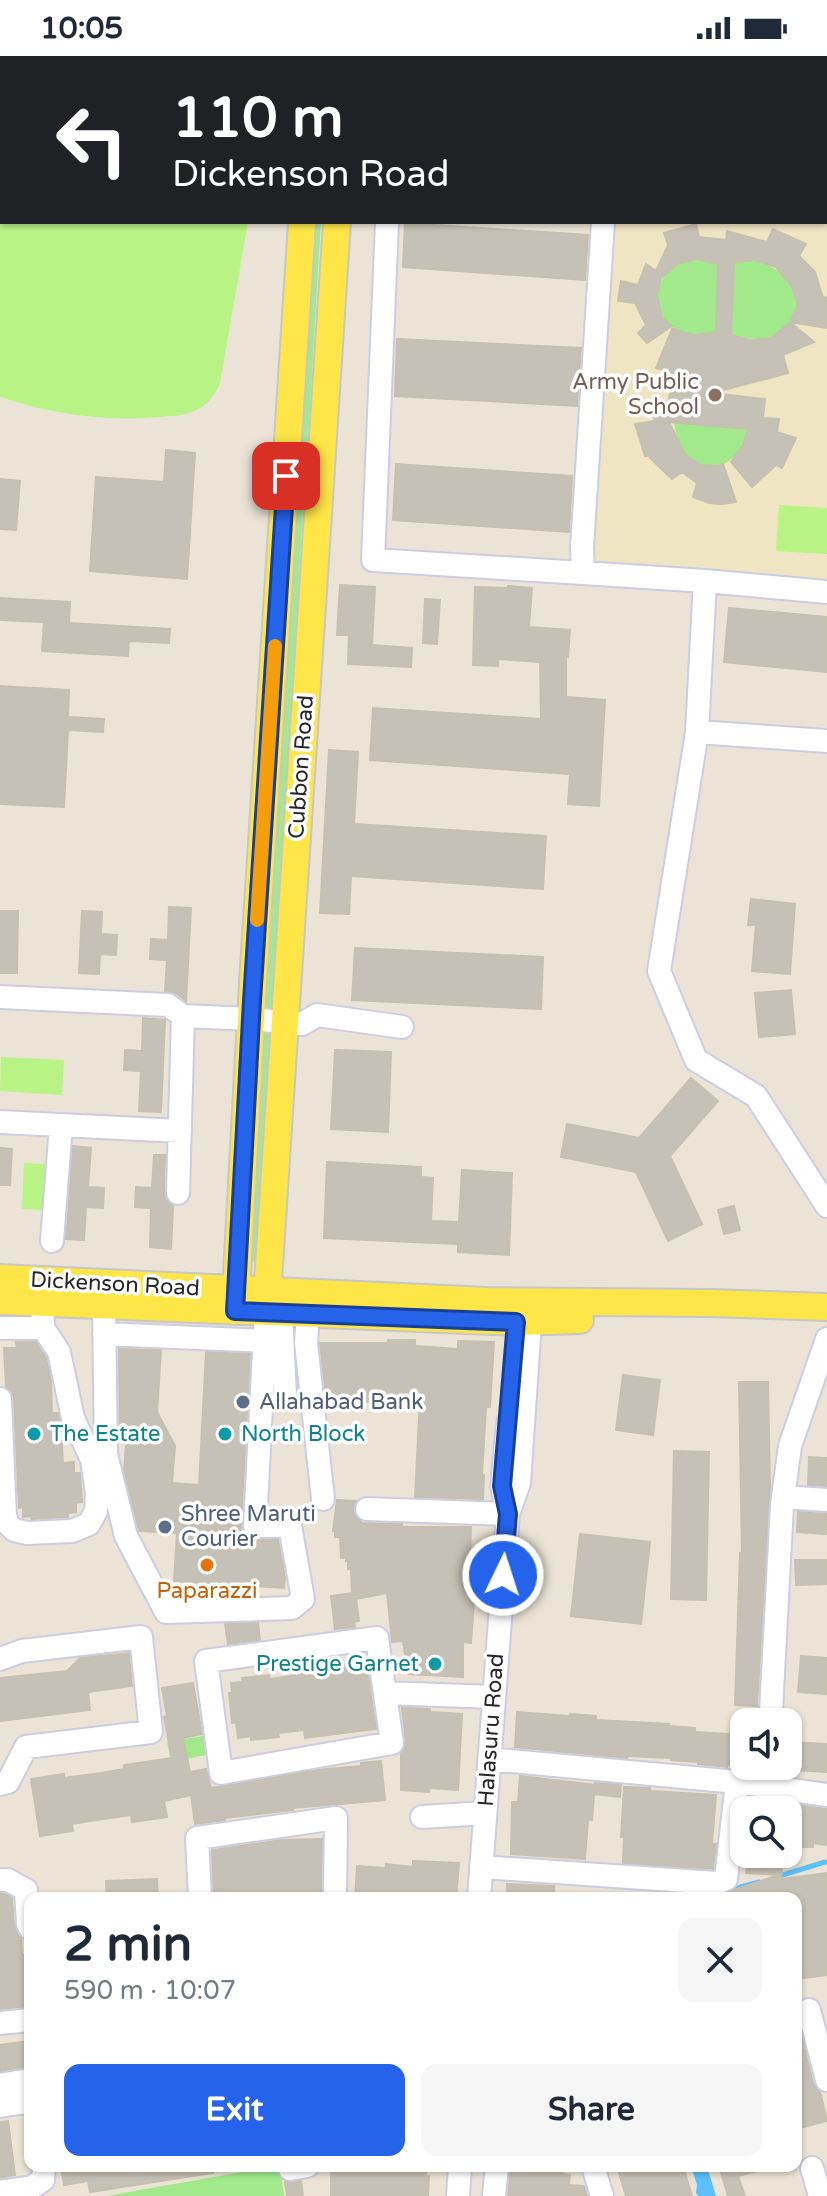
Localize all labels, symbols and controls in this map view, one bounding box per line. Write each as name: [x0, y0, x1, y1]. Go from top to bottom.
text: 10:05: [40, 10, 123, 47]
text: 110 m: [172, 85, 343, 152]
icon: left: [40, 88, 144, 192]
text: Dickenson Road: [172, 153, 449, 196]
place label: Army Public School: [572, 369, 699, 420]
marker: Army Public School: [706, 386, 724, 404]
pin: [252, 442, 320, 510]
icon: arrive: [264, 454, 308, 498]
street label: Cubbon Road: [283, 694, 319, 840]
street label: Dickenson Road: [30, 1267, 200, 1301]
place label: Allahabad Bank: [259, 1389, 423, 1415]
marker: Allahabad Bank: [234, 1393, 252, 1411]
place label: The Estate: [50, 1421, 160, 1447]
place label: North Block: [241, 1421, 365, 1447]
marker: The Estate: [25, 1425, 43, 1443]
marker: North Block: [216, 1425, 234, 1443]
place label: Shree Maruti Courier: [181, 1501, 316, 1552]
marker: Shree Maruti Courier: [156, 1518, 174, 1536]
position arrow: [461, 1533, 545, 1617]
marker: Paparazzi: [198, 1556, 216, 1574]
place label: Paparazzi: [156, 1578, 258, 1604]
place label: Prestige Garnet: [256, 1651, 419, 1677]
street label: Halasuru Road: [473, 1652, 509, 1808]
marker: Prestige Garnet: [426, 1655, 444, 1673]
map controls: [730, 1708, 802, 1868]
button: sound: [730, 1708, 802, 1780]
button: search: [730, 1796, 802, 1868]
text: 2 min: [64, 1916, 192, 1974]
button: close: [678, 1918, 762, 2002]
text: 590 m · 10:07: [64, 1975, 236, 2006]
button: Exit: [64, 2064, 405, 2156]
button: Share: [421, 2064, 762, 2156]

